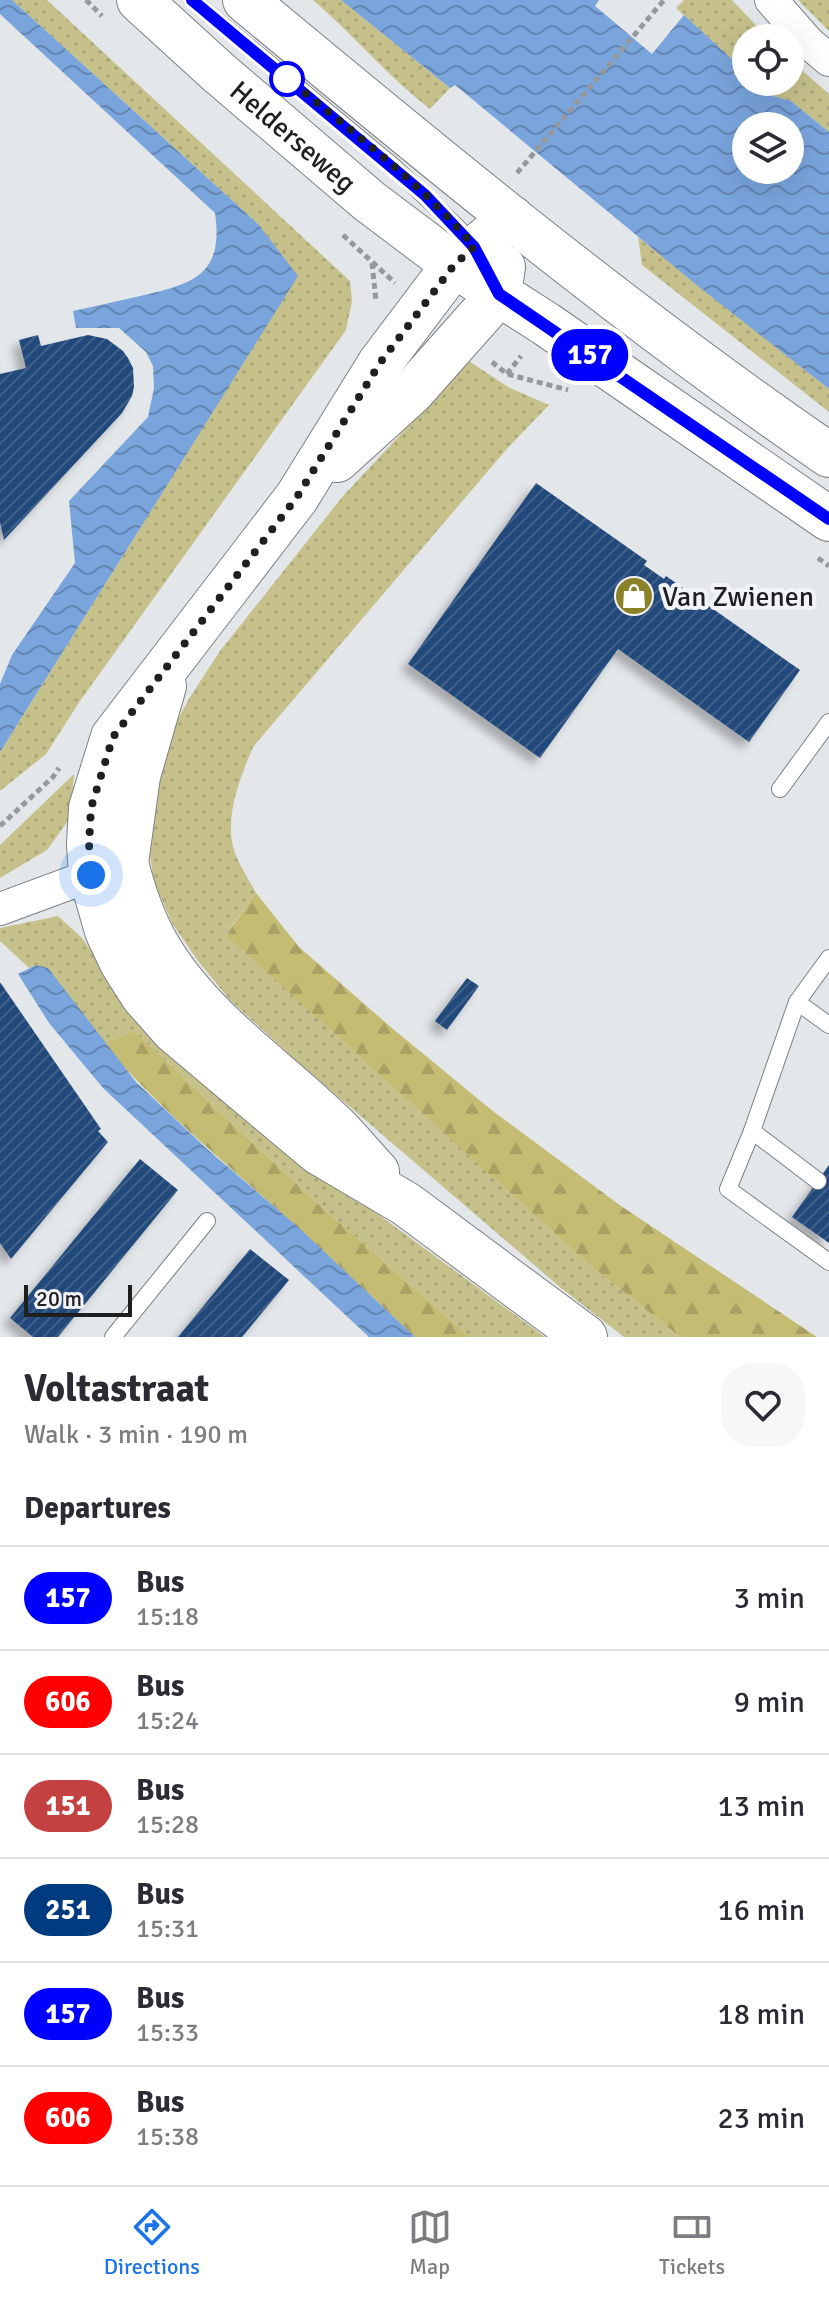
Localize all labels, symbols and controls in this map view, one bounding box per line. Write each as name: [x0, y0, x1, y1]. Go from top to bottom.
map controls: [732, 24, 804, 184]
button: locate: [732, 24, 804, 96]
unlabelled marker: [270, 62, 304, 96]
street label: Helderseweg: [223, 74, 363, 200]
button: layers: [732, 112, 804, 184]
line badge: 157: [544, 329, 636, 381]
text: 157: [567, 338, 613, 372]
shop icon: Van Zwienen: [613, 575, 655, 617]
place label: Van Zwienen: [662, 580, 814, 614]
your location: [71, 855, 111, 895]
scale bar: [24, 1281, 132, 1317]
text: 20 m: [36, 1285, 82, 1312]
button: heart: [721, 1363, 805, 1447]
text: Voltastraat: [24, 1365, 209, 1412]
text: Walk · 3 min · 190 m: [24, 1419, 248, 1451]
text: Departures: [24, 1490, 171, 1527]
text: Bus: [136, 1564, 184, 1601]
text: 3 min: [734, 1580, 805, 1617]
text: 157: [45, 1581, 91, 1615]
text: 15:18: [136, 1601, 199, 1633]
text: Bus: [136, 1668, 184, 1705]
text: 9 min: [734, 1684, 805, 1721]
text: 606: [45, 1685, 91, 1719]
text: 15:24: [136, 1705, 199, 1737]
text: Bus: [136, 1772, 184, 1809]
text: 13 min: [718, 1788, 805, 1825]
text: 151: [45, 1789, 91, 1823]
text: 15:28: [136, 1809, 199, 1841]
text: Bus: [136, 1876, 184, 1913]
text: 16 min: [718, 1892, 805, 1929]
text: 251: [45, 1893, 91, 1927]
text: 15:31: [136, 1913, 199, 1945]
text: Bus: [136, 1980, 184, 2017]
text: 18 min: [718, 1996, 805, 2033]
text: 157: [45, 1997, 91, 2031]
text: 15:33: [136, 2017, 199, 2049]
text: Bus: [136, 2084, 184, 2121]
text: 23 min: [718, 2100, 805, 2137]
text: 606: [45, 2101, 91, 2135]
text: 15:38: [136, 2121, 199, 2153]
tab: Directions: [104, 2205, 200, 2280]
tab: Map: [408, 2205, 452, 2280]
tab: Tickets: [659, 2205, 725, 2280]

